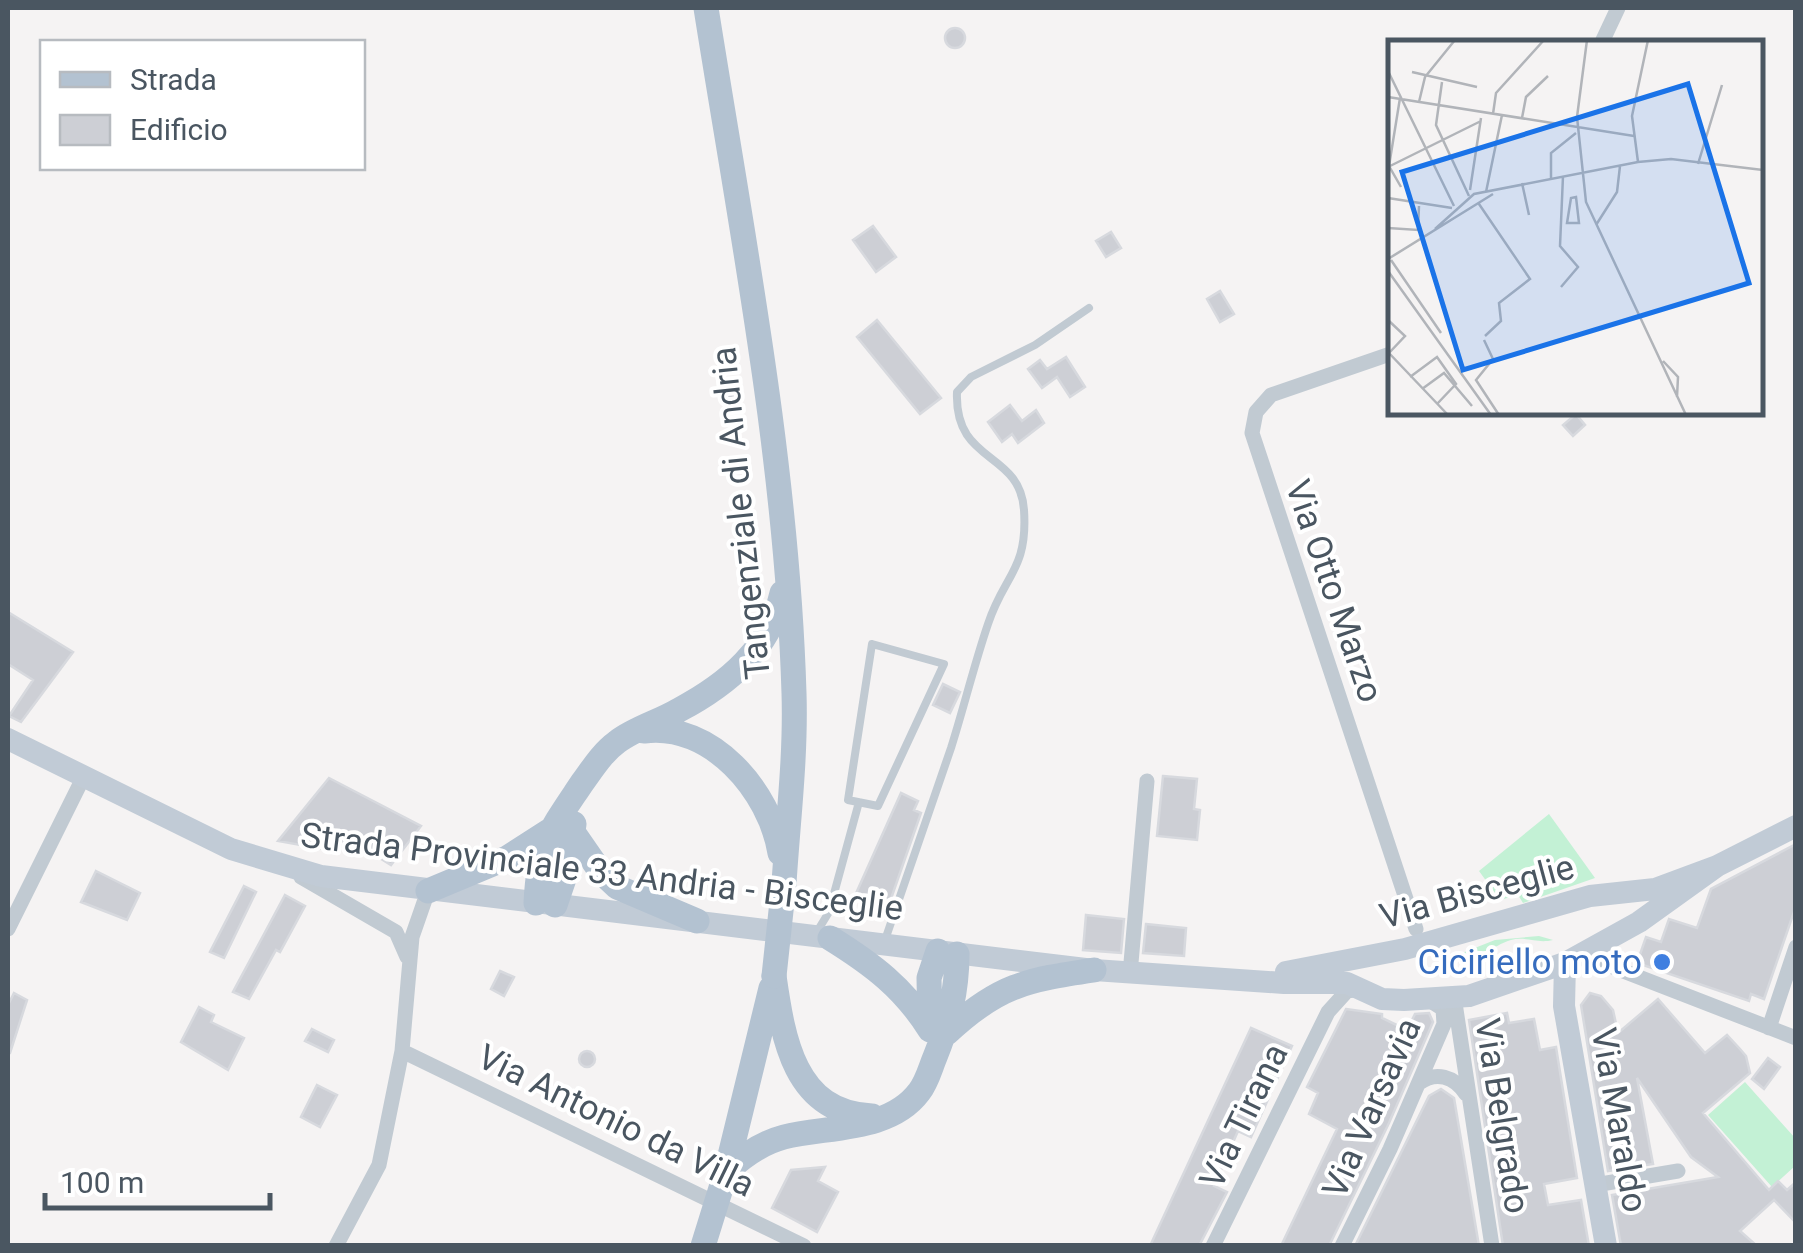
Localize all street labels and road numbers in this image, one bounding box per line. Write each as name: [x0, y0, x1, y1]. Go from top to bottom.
street label: Tangenziale di Andria: [703, 345, 779, 681]
street label: Via Otto Marzo: [1277, 474, 1391, 708]
street label: Strada Provinciale 33 Andria - Bisceglie: [299, 815, 905, 929]
street label: Via Bisceglie: [1376, 846, 1578, 938]
street label: Via Varsavia: [1314, 1012, 1430, 1204]
street label: Via Belgrado: [1466, 1016, 1538, 1216]
street label: Via Maraldo: [1583, 1025, 1655, 1215]
street label: Via Antonio da Villa: [471, 1036, 761, 1206]
street label: Via Tirana: [1191, 1037, 1297, 1195]

